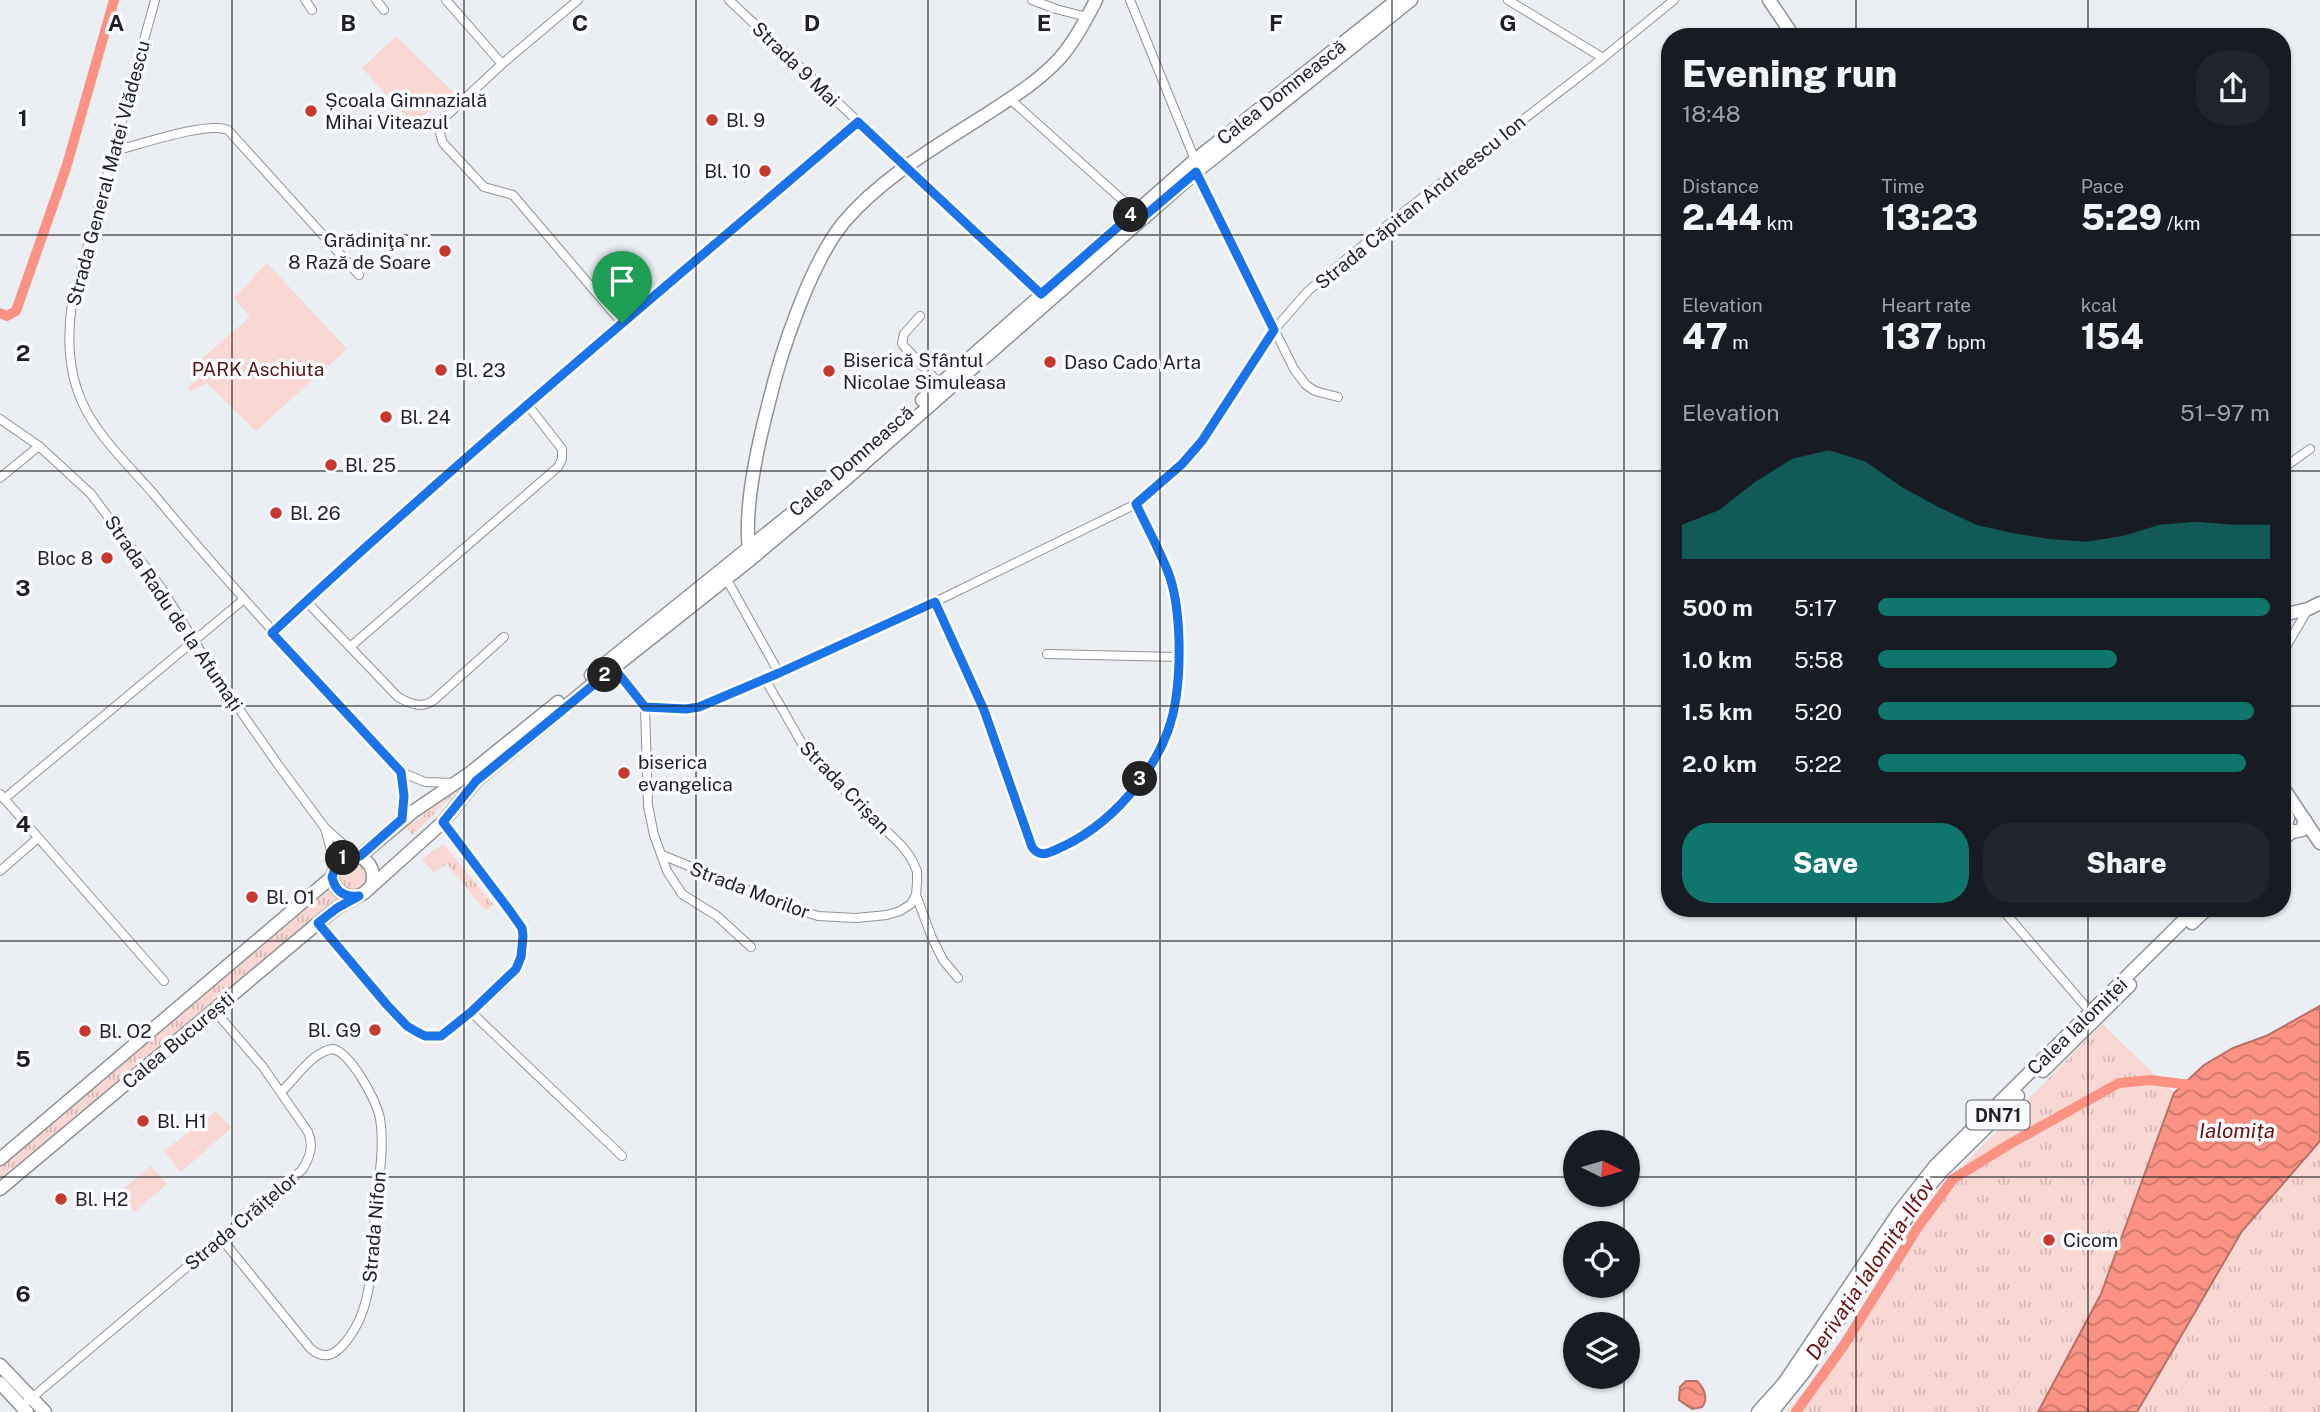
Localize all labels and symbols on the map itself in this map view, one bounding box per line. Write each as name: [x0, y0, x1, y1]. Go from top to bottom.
text: A: [108, 9, 125, 36]
text: B: [340, 9, 356, 36]
text: C: [572, 9, 588, 36]
text: D: [804, 9, 820, 36]
text: E: [1037, 9, 1051, 36]
text: F: [1269, 9, 1283, 36]
text: G: [1499, 9, 1517, 36]
street label: Strada 9 Mai: [748, 17, 844, 111]
street label: Calea Domnească: [1212, 35, 1350, 149]
street label: Strada General Matei Vlădescu: [62, 38, 154, 308]
place label: Școala Gimnazială Mihai Viteazul: [325, 89, 487, 133]
marker: Școala Gimnazială Mihai Viteazul: [303, 103, 319, 119]
text: 1: [18, 104, 28, 131]
place label: Bl. 9: [726, 109, 765, 131]
street label: Strada Căpitan Andreescu Ion: [1311, 110, 1529, 294]
marker: Bl. 9: [704, 112, 720, 128]
place label: Bl. 10: [704, 160, 751, 182]
marker: Bl. 10: [757, 163, 773, 179]
pin: 4: [1114, 198, 1148, 232]
place label: Grădiniţa nr. 8 Rază de Soare: [288, 229, 431, 273]
marker: Grădiniţa nr. 8 Rază de Soare: [437, 243, 453, 259]
pin: [592, 251, 652, 323]
text: 2: [16, 339, 30, 366]
place label: Biserică Sfântul Nicolae Simuleasa: [843, 349, 1006, 393]
place label: Daso Cado Arta: [1064, 351, 1201, 373]
marker: Daso Cado Arta: [1042, 354, 1058, 370]
park label: PARK Aschiuta: [192, 358, 324, 380]
place label: Bl. 23: [455, 359, 506, 381]
marker: Bl. 23: [433, 362, 449, 378]
marker: Biserică Sfântul Nicolae Simuleasa: [821, 363, 837, 379]
street label: Calea Domnească: [784, 401, 918, 521]
place label: Bl. 24: [400, 406, 451, 428]
marker: Bl. 24: [378, 409, 394, 425]
place label: Bl. 25: [345, 454, 396, 476]
marker: Bl. 25: [323, 457, 339, 473]
place label: Bl. 26: [290, 502, 341, 524]
marker: Bl. 26: [268, 505, 284, 521]
street label: Strada Radu de la Afumați: [100, 511, 248, 715]
place label: Bloc 8: [37, 547, 93, 569]
marker: Bloc 8: [99, 550, 115, 566]
text: 3: [15, 574, 31, 601]
pin: 2: [588, 658, 622, 692]
street label: Strada Crișan: [795, 736, 895, 838]
place label: biserica evangelica: [638, 751, 733, 795]
pin: 3: [1122, 762, 1158, 796]
marker: biserica evangelica: [616, 765, 632, 781]
text: 4: [15, 810, 31, 837]
pin: 1: [326, 840, 360, 876]
street label: Strada Morilor: [687, 857, 813, 923]
place label: Bl. O1: [266, 886, 315, 908]
marker: Bl. O1: [244, 889, 260, 905]
street label: Calea Ialomiței: [2023, 973, 2131, 1079]
street label: Calea București: [118, 987, 238, 1093]
place label: Bl. G9: [308, 1019, 361, 1041]
place label: Bl. O2: [99, 1020, 152, 1042]
marker: Bl. G9: [367, 1022, 383, 1038]
marker: Bl. O2: [77, 1023, 93, 1039]
text: 5: [15, 1045, 31, 1072]
road number: DN71: [1966, 1100, 2030, 1130]
place label: Bl. H1: [157, 1110, 207, 1132]
marker: Bl. H1: [135, 1113, 151, 1129]
water label: Ialomița: [2199, 1118, 2275, 1143]
north arrow: [1563, 1130, 1640, 1208]
street label: Strada Crăițelor: [180, 1167, 302, 1275]
street label: Strada Nifon: [358, 1170, 390, 1284]
water label: Derivația Ialomița-Ilfov: [1800, 1173, 1940, 1364]
place label: Bl. H2: [75, 1188, 128, 1210]
marker: Bl. H2: [53, 1191, 69, 1207]
place label: Cicom: [2063, 1229, 2118, 1251]
marker: Cicom: [2041, 1232, 2057, 1248]
text: 6: [15, 1280, 31, 1307]

